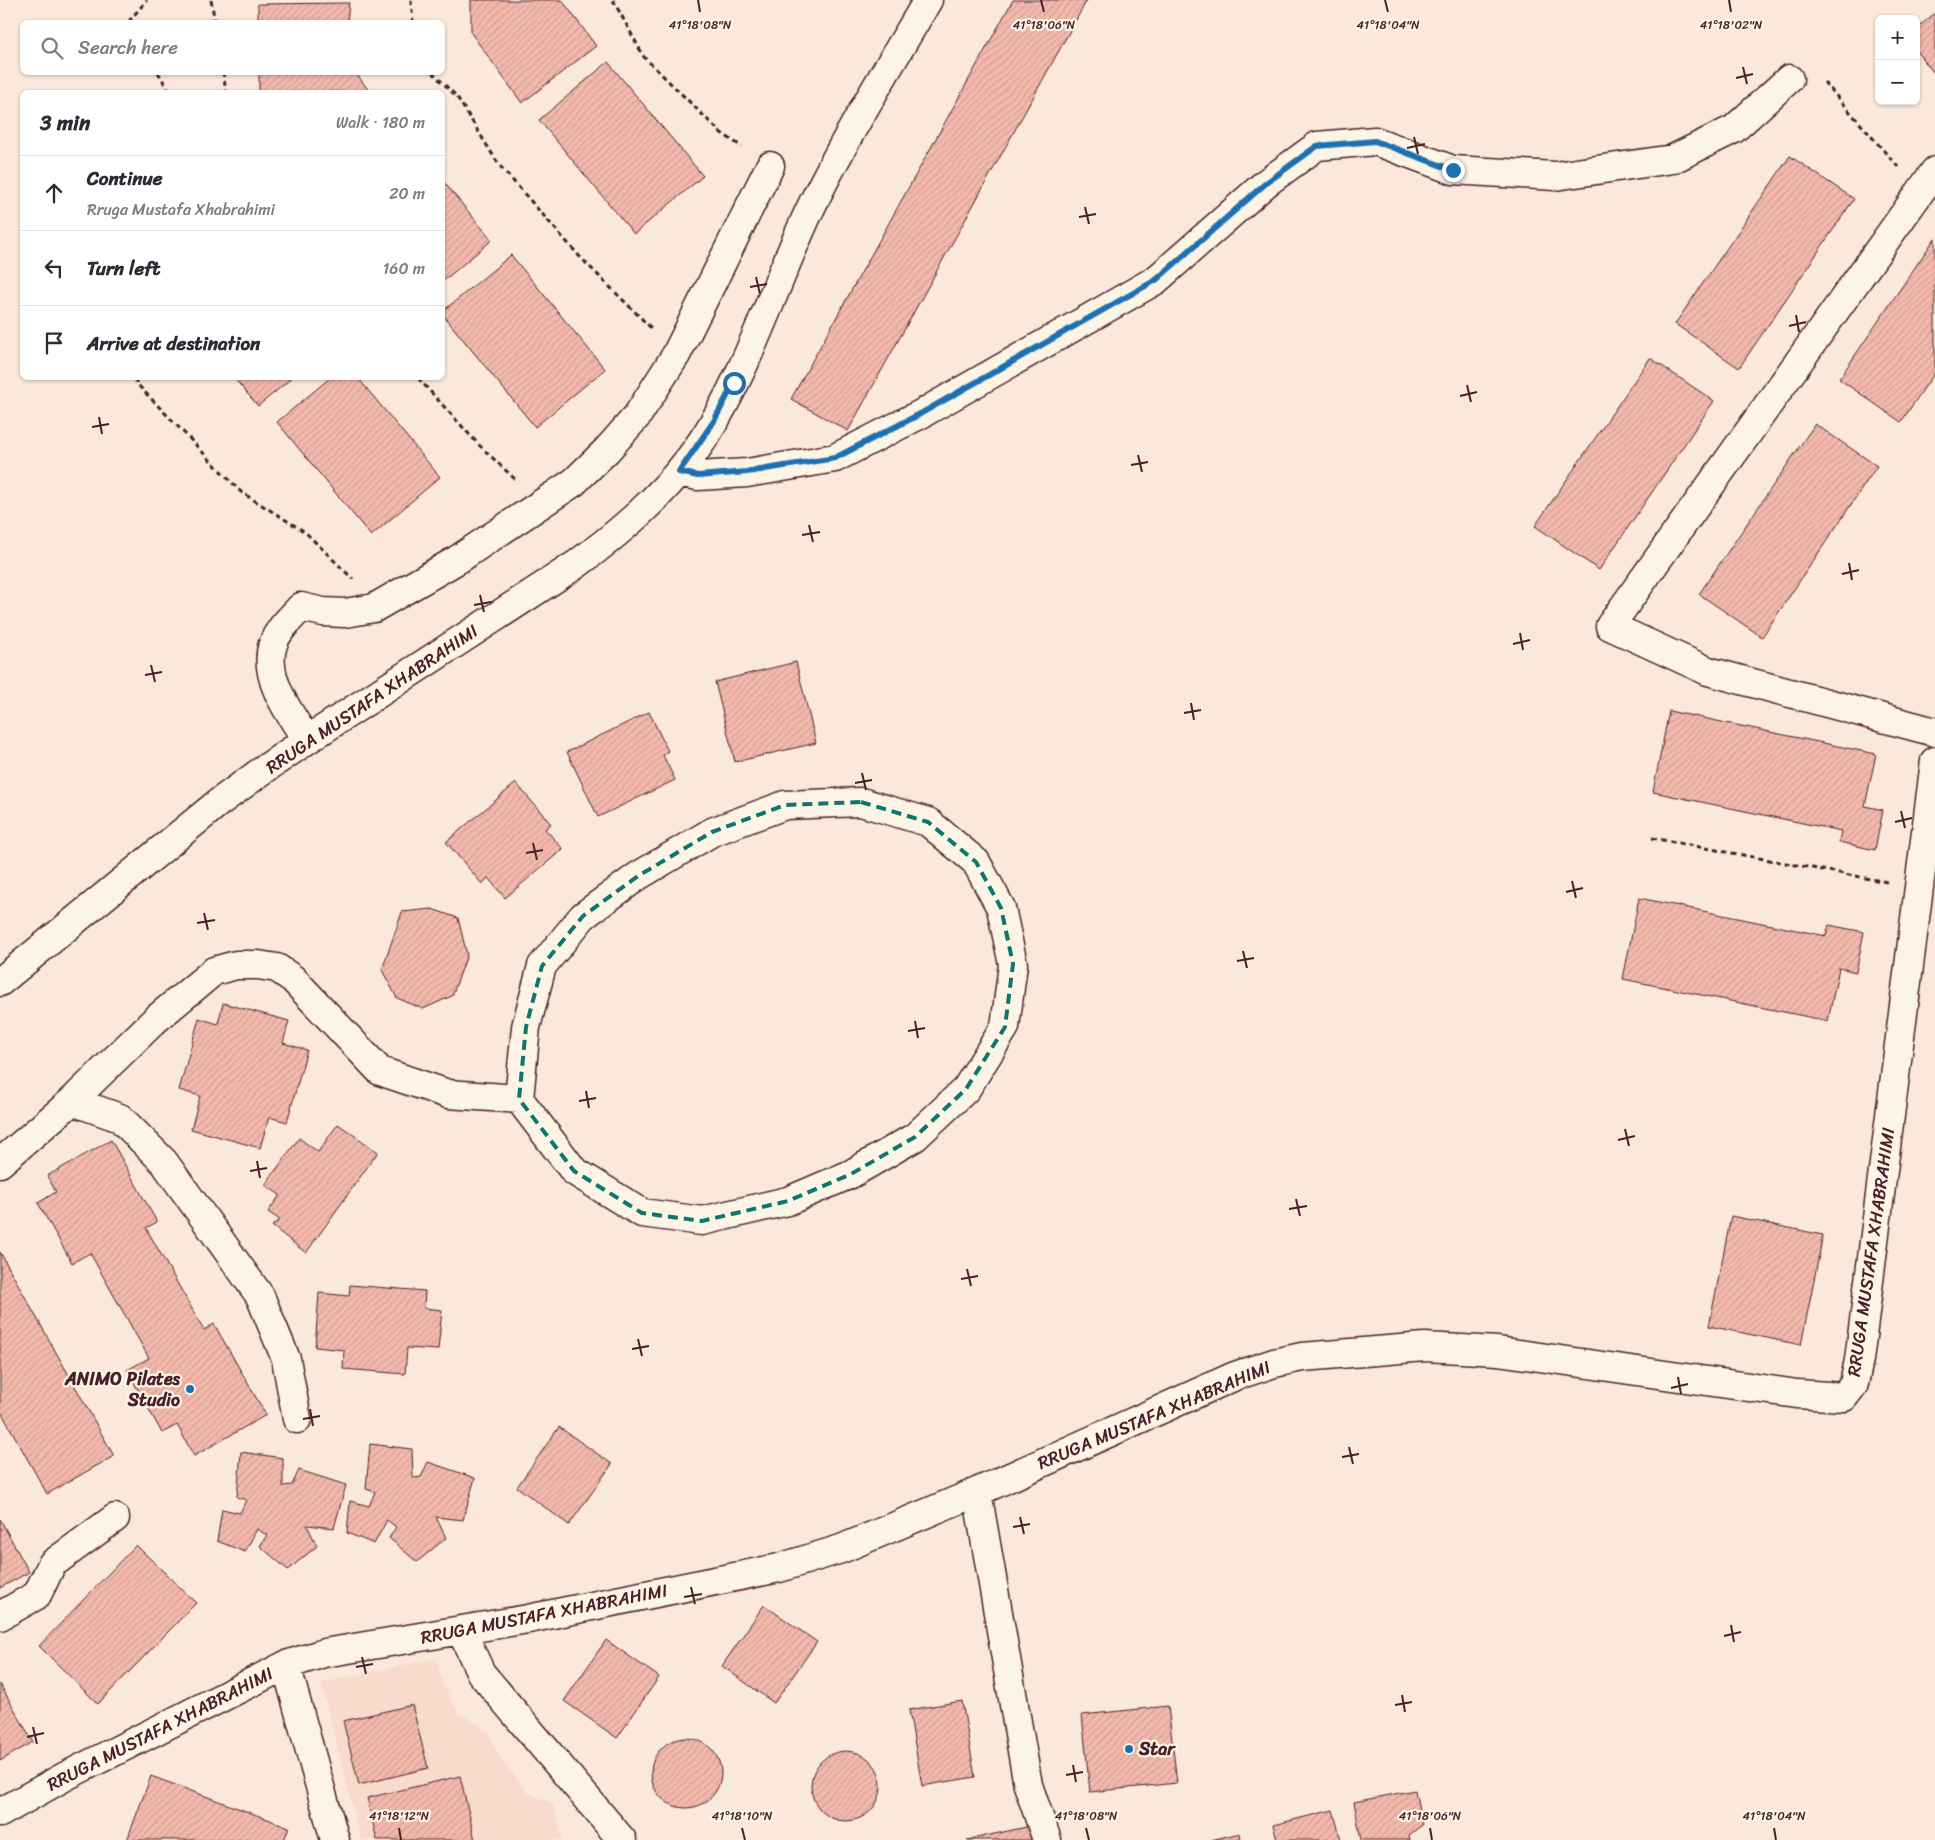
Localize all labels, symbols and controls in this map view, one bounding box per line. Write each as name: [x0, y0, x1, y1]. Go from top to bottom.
text: 41°18'08"N: [669, 14, 732, 36]
text: 41°18'06"N: [1013, 14, 1076, 36]
text: 41°18'04"N: [1356, 14, 1420, 36]
text: 41°18'02"N: [1700, 14, 1763, 36]
map controls: [1875, 15, 1920, 105]
button: +: [1875, 15, 1920, 60]
search box: [20, 20, 445, 75]
text: Search here: [78, 31, 178, 64]
icon: search: [38, 34, 66, 62]
button: −: [1875, 60, 1920, 105]
text: 3 min: [40, 104, 90, 142]
text: Walk · 180 m: [336, 108, 425, 137]
route end: [1442, 159, 1465, 182]
text: Continue: [87, 162, 163, 195]
icon: ahead: [40, 179, 68, 207]
text: 20 m: [389, 179, 425, 208]
text: Rruga Mustafa Xhabrahimi: [87, 195, 275, 224]
text: Turn left: [87, 252, 160, 285]
icon: left: [40, 254, 68, 282]
text: 160 m: [382, 254, 425, 283]
text: Arrive at destination: [87, 327, 260, 360]
icon: arrive: [40, 329, 68, 357]
route start: [723, 372, 746, 395]
street label: RRUGA MUSTAFA XHABRAHIMI: [259, 615, 485, 782]
street label: RRUGA MUSTAFA XHABRAHIMI: [1838, 1125, 1904, 1379]
street label: RRUGA MUSTAFA XHABRAHIMI: [1032, 1351, 1276, 1479]
place label: ANIMO Pilates Studio: [64, 1363, 181, 1416]
marker: ANIMO Pilates Studio: [184, 1383, 196, 1395]
street label: RRUGA MUSTAFA XHABRAHIMI: [418, 1574, 671, 1654]
street label: RRUGA MUSTAFA XHABRAHIMI: [41, 1658, 280, 1800]
place label: Star: [1138, 1733, 1176, 1765]
marker: Star: [1123, 1743, 1135, 1755]
text: 41°18'12"N: [369, 1805, 430, 1827]
text: 41°18'10"N: [712, 1805, 773, 1827]
text: 41°18'08"N: [1055, 1805, 1118, 1827]
text: 41°18'06"N: [1399, 1805, 1462, 1827]
text: 41°18'04"N: [1742, 1805, 1806, 1827]

